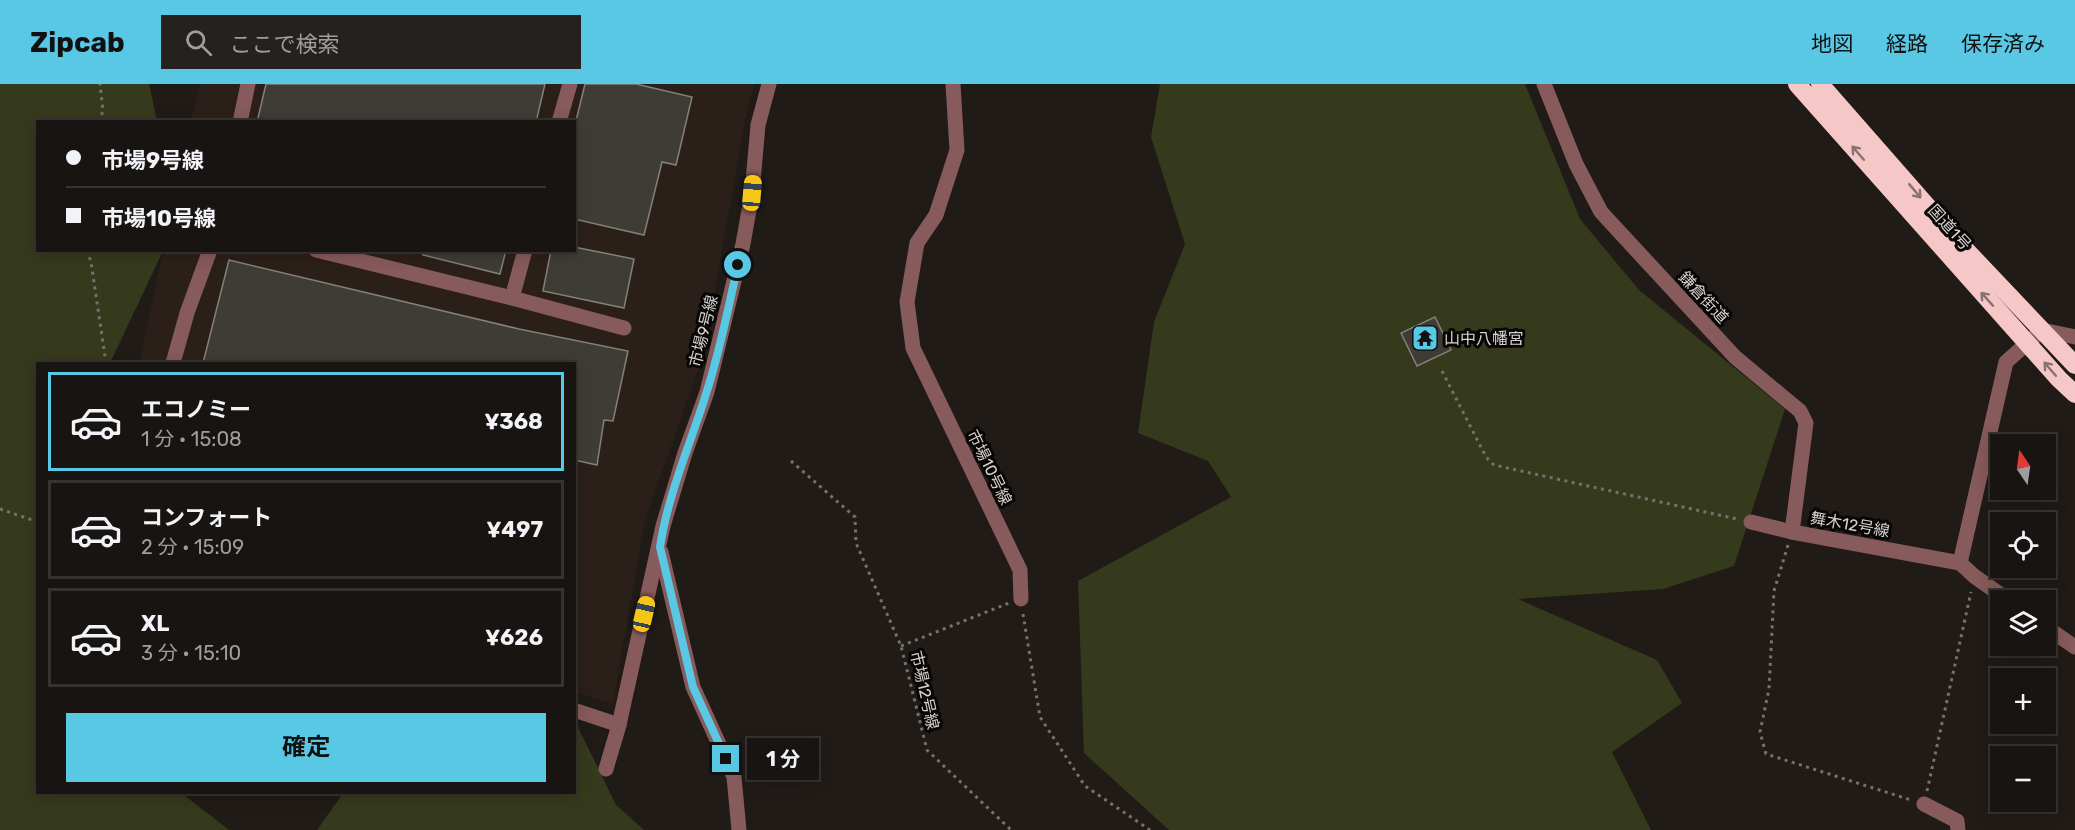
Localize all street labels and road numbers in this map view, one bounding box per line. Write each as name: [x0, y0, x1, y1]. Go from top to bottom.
street label: 国道1号: [1924, 201, 1975, 254]
street label: 鎌倉街道: [1675, 267, 1732, 327]
street label: 市場9号線: [685, 293, 722, 369]
street label: 市場10号線: [963, 427, 1016, 508]
street label: 舞木12号線: [1809, 508, 1891, 541]
street label: 市場12号線: [906, 649, 943, 731]

